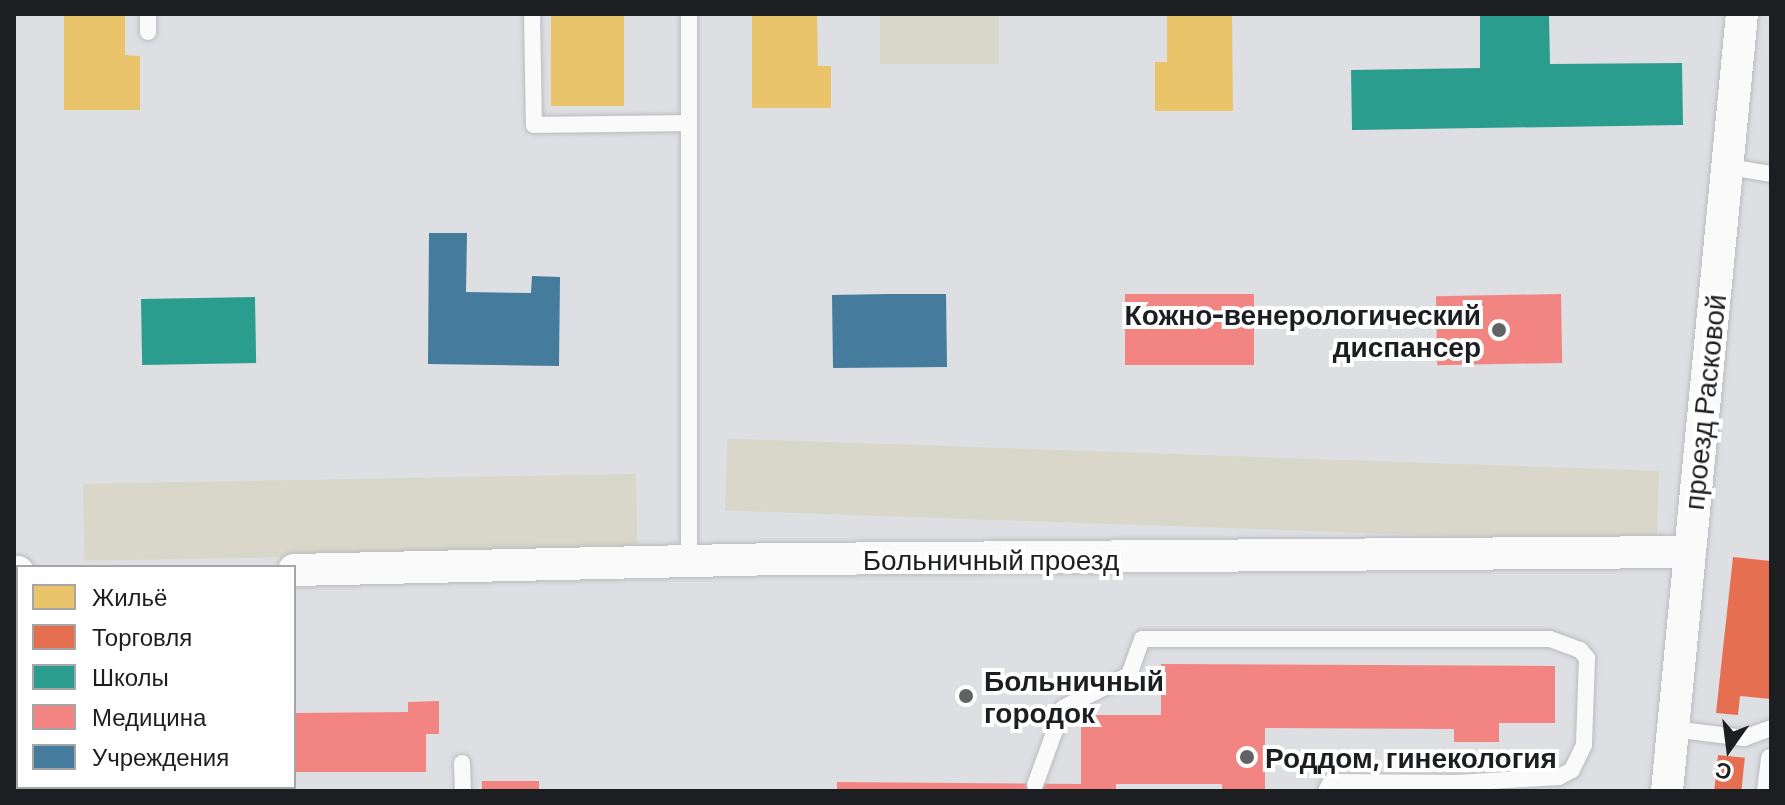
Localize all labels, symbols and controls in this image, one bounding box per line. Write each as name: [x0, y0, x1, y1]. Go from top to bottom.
street label: проезд Расковой: [1676, 293, 1732, 511]
place label: Кожно-венерологический диспансер: [1125, 297, 1481, 363]
marker: Кожно-венерологический диспансер: [1488, 319, 1510, 341]
street label: Больничный проезд: [863, 542, 1119, 576]
legend: [16, 565, 296, 789]
text: Жильё: [92, 582, 167, 611]
text: Торговля: [92, 622, 192, 651]
text: Школы: [92, 662, 169, 691]
place label: Больничный городок: [984, 663, 1164, 729]
marker: Больничный городок: [955, 685, 977, 707]
text: Медицина: [92, 702, 206, 731]
north arrow: [1689, 709, 1769, 789]
place label: Роддом, гинекология: [1265, 740, 1557, 774]
text: Учреждения: [92, 742, 229, 771]
marker: Роддом, гинекология: [1236, 746, 1258, 768]
text: С: [1712, 758, 1734, 787]

